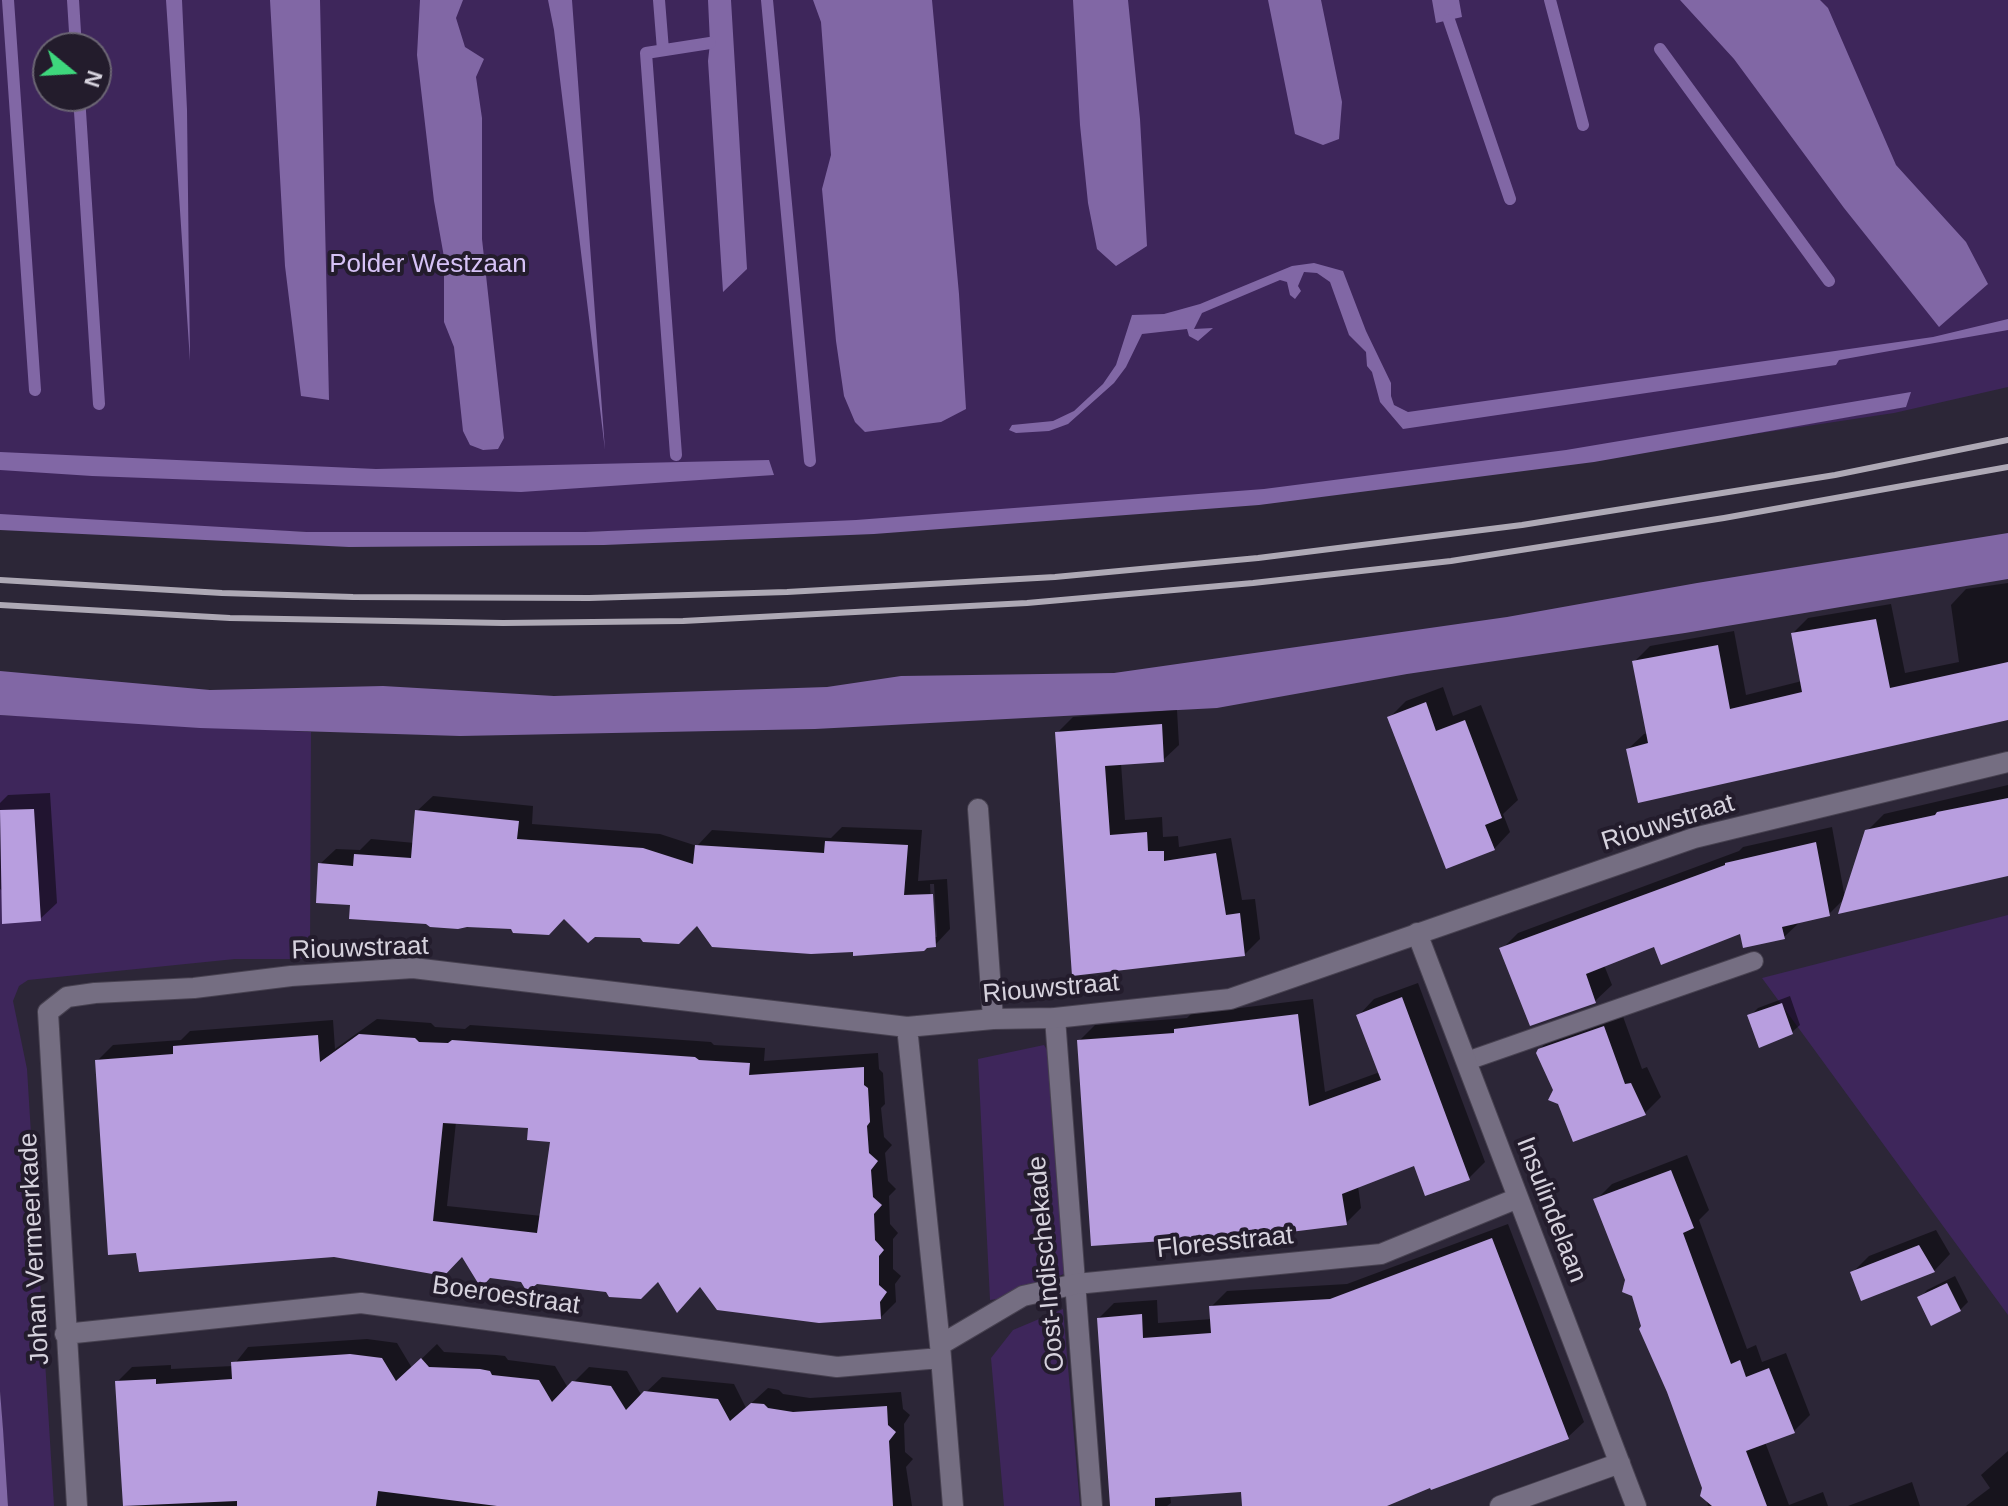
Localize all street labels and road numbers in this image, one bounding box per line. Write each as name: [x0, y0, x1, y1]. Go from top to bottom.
street label: Riouwstraat: [1598, 788, 1738, 858]
street label: Riouwstraat: [291, 931, 429, 967]
street label: Riouwstraat: [981, 967, 1121, 1011]
street label: Johan Vermeerkade: [13, 1132, 57, 1366]
street label: Insulindelaan: [1509, 1133, 1593, 1287]
street label: Oost-Indischekade: [1022, 1155, 1072, 1373]
street label: Floresstraat: [1155, 1220, 1295, 1266]
street label: Boeroestraat: [430, 1270, 582, 1322]

